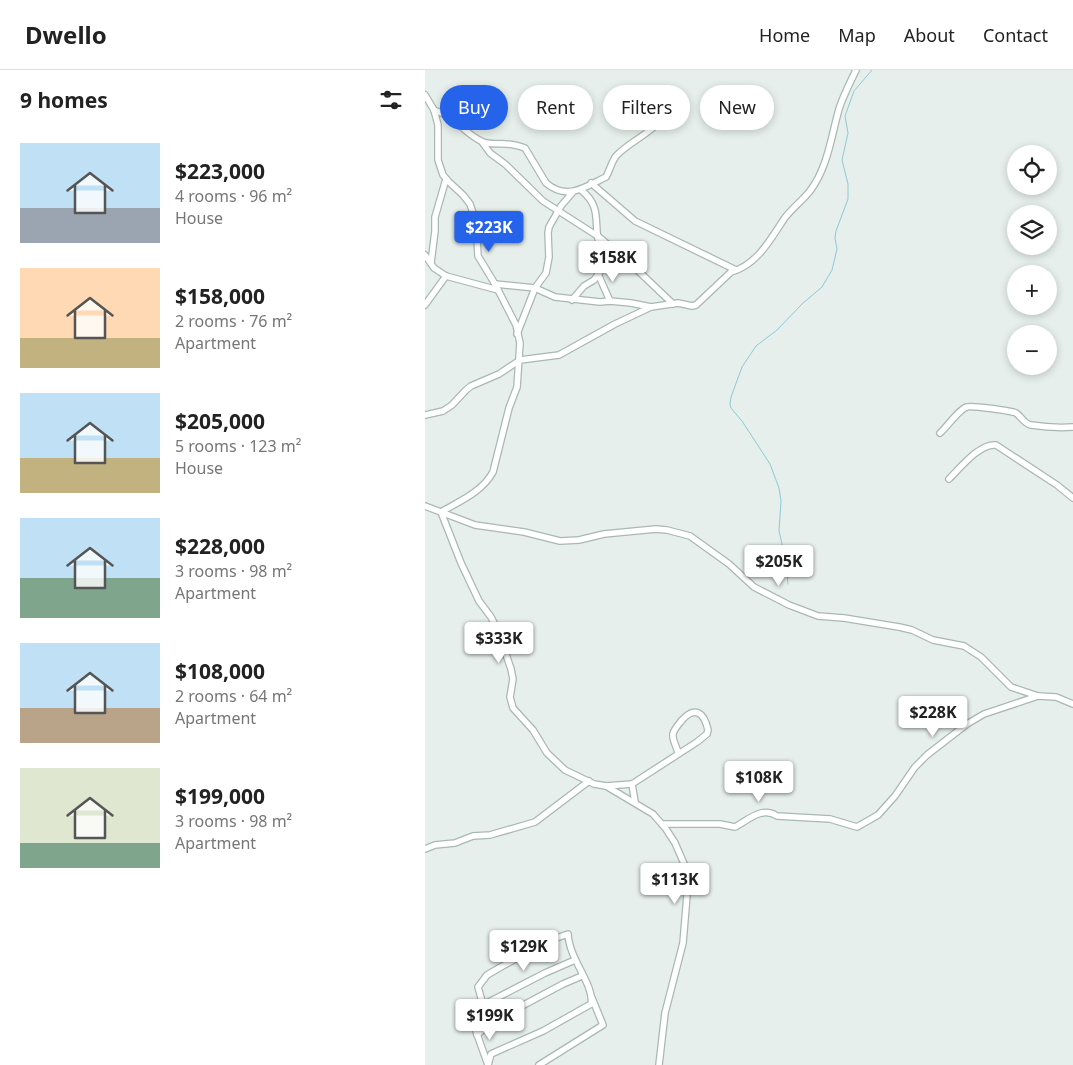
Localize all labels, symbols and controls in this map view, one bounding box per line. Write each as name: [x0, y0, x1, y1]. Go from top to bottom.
text: Dwello: [25, 18, 107, 51]
text: Home: [759, 23, 810, 47]
text: Map: [838, 23, 876, 47]
text: About: [904, 23, 955, 47]
text: Contact: [983, 23, 1048, 47]
chip: Buy: [440, 85, 508, 130]
chip: Rent: [518, 85, 593, 130]
chip: Filters: [603, 85, 690, 130]
chip: New: [700, 85, 774, 130]
text: 9 homes: [20, 86, 108, 114]
icon: filters: [377, 86, 405, 114]
map controls: [1007, 145, 1057, 375]
button: locate: [1007, 145, 1057, 195]
text: $223,000: [175, 157, 265, 185]
icon: home: [60, 163, 120, 223]
text: 4 rooms · 96 m²: [175, 185, 292, 207]
button: layers: [1007, 205, 1057, 255]
text: House: [175, 207, 223, 229]
pin: $223K: [454, 210, 524, 253]
text: $223K: [465, 216, 513, 238]
pin: $158K: [578, 240, 648, 283]
text: $158K: [589, 246, 637, 268]
button: +: [1007, 265, 1057, 315]
text: $158,000: [175, 282, 265, 310]
icon: home: [60, 288, 120, 348]
text: 2 rooms · 76 m²: [175, 310, 292, 332]
button: −: [1007, 325, 1057, 375]
text: Apartment: [175, 332, 256, 354]
text: $205,000: [175, 407, 265, 435]
icon: home: [60, 413, 120, 473]
text: 5 rooms · 123 m²: [175, 435, 301, 457]
text: House: [175, 457, 223, 479]
text: $228,000: [175, 532, 265, 560]
icon: home: [60, 538, 120, 598]
pin: $205K: [744, 544, 814, 587]
text: $205K: [755, 550, 803, 572]
text: 3 rooms · 98 m²: [175, 560, 292, 582]
text: Apartment: [175, 582, 256, 604]
pin: $333K: [464, 622, 534, 664]
text: $333K: [475, 627, 523, 649]
text: $108,000: [175, 657, 265, 685]
icon: home: [60, 663, 120, 723]
text: 2 rooms · 64 m²: [175, 685, 292, 707]
pin: $228K: [898, 696, 968, 738]
text: $228K: [909, 701, 957, 723]
text: Apartment: [175, 707, 256, 729]
pin: $108K: [724, 760, 794, 803]
text: $108K: [735, 766, 783, 788]
text: $199,000: [175, 782, 265, 810]
icon: home: [60, 788, 120, 848]
text: 3 rooms · 98 m²: [175, 810, 292, 832]
text: Apartment: [175, 832, 256, 854]
pin: $113K: [640, 862, 710, 905]
text: $113K: [651, 868, 699, 890]
pin: $129K: [489, 930, 559, 972]
text: $129K: [500, 935, 548, 957]
pin: $199K: [455, 998, 525, 1041]
text: $199K: [466, 1004, 514, 1026]

